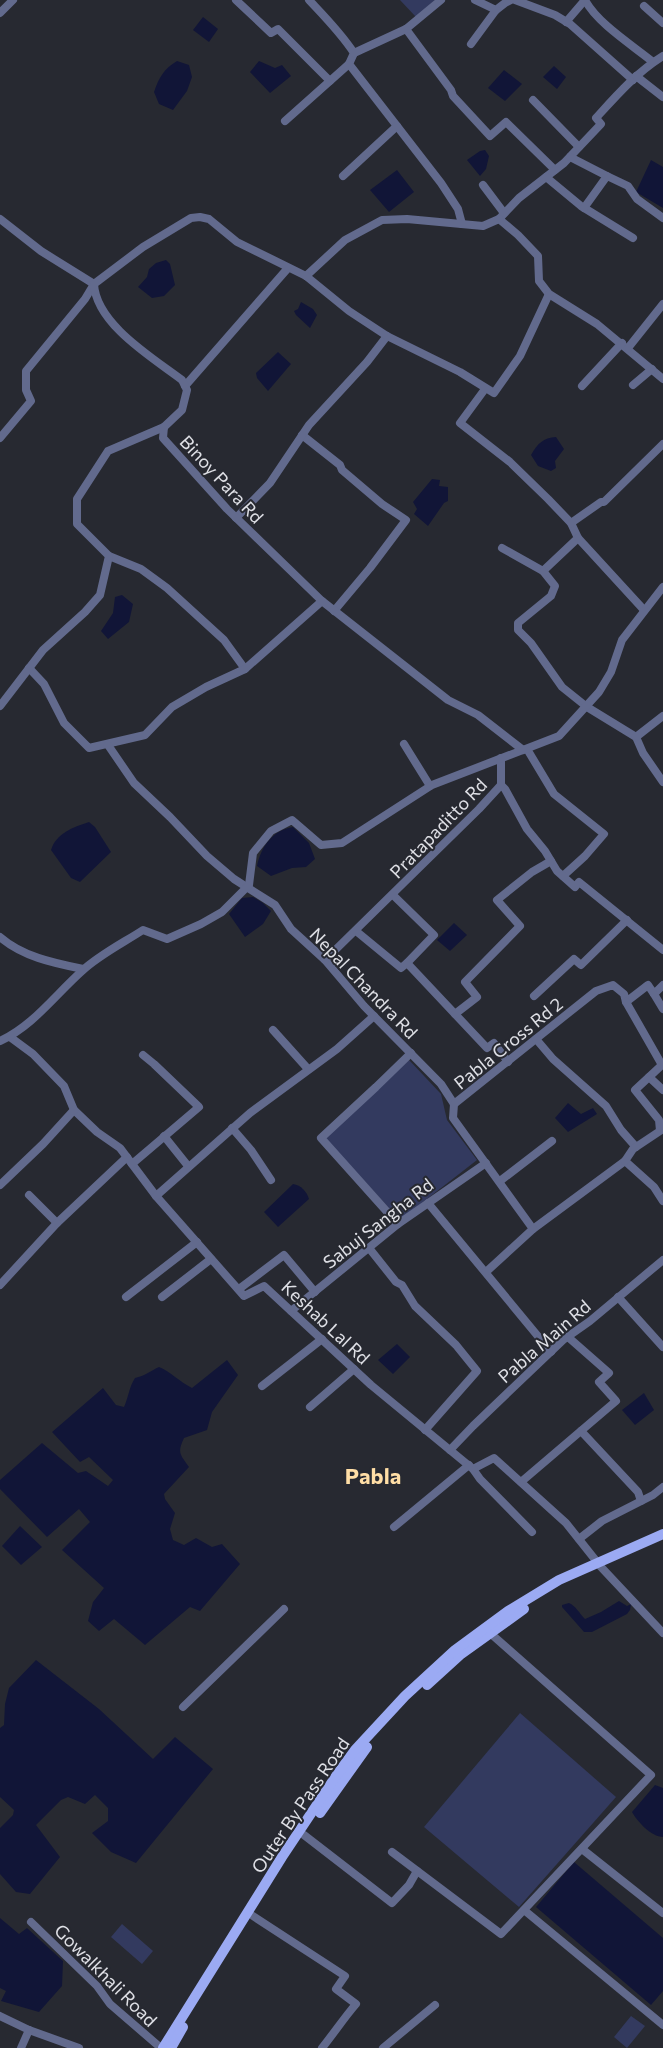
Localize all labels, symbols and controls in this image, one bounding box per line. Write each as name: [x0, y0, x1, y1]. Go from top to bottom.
street label: Binoy Para Rd: [176, 430, 268, 528]
street label: Pratapaditto Rd: [385, 773, 491, 883]
street label: Nepal Chandra Rd: [305, 923, 423, 1043]
street label: Pabla Cross Rd 2: [449, 992, 567, 1094]
street label: Sabuj Sangha Rd: [319, 1173, 437, 1273]
street label: Keshab Lal Rd: [277, 1276, 375, 1368]
street label: Pabla Main Rd: [493, 1295, 595, 1387]
district label: Pabla: [345, 1462, 401, 1489]
street label: Outer By Pass Road: [246, 1733, 354, 1877]
street label: Gowalkhali Road: [50, 1919, 162, 2031]

